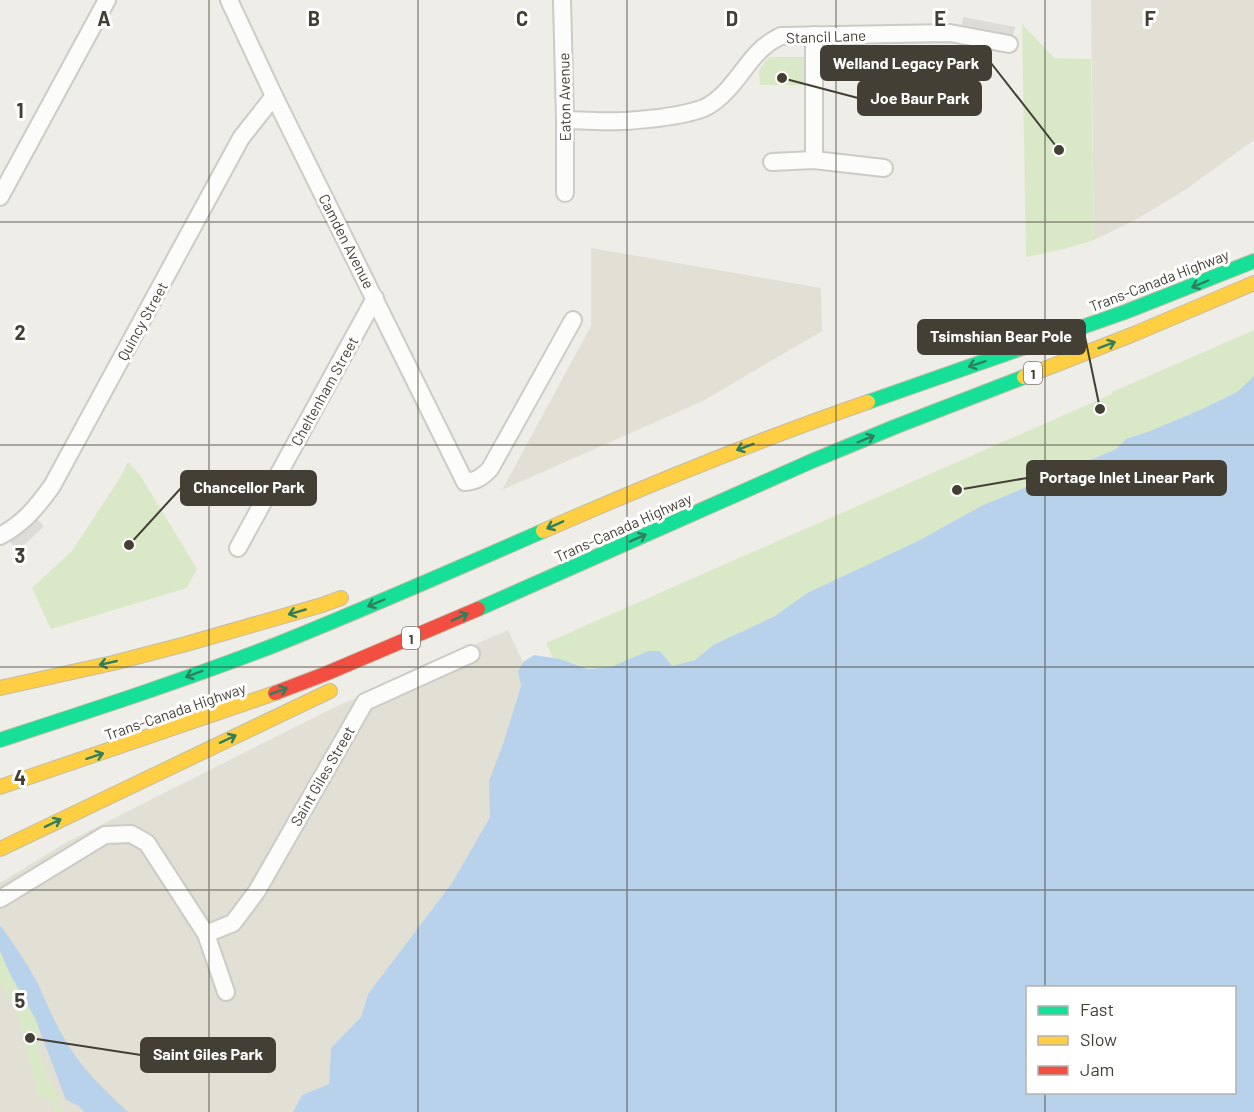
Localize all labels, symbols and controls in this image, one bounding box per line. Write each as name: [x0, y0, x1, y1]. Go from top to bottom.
text: A: [97, 6, 111, 30]
text: B: [308, 6, 320, 30]
text: C: [516, 6, 528, 30]
text: D: [726, 6, 738, 30]
text: E: [934, 6, 946, 30]
text: F: [1144, 6, 1156, 30]
street label: Stancil Lane: [786, 26, 866, 46]
callout: Welland Legacy Park: [821, 46, 991, 80]
street label: Eaton Avenue: [554, 52, 574, 142]
text: Welland Legacy Park: [833, 53, 980, 72]
callout: Joe Baur Park: [858, 81, 981, 115]
text: Joe Baur Park: [870, 88, 970, 107]
text: 1: [16, 98, 24, 122]
street label: Camden Avenue: [315, 191, 379, 291]
street label: Trans-Canada Highway: [1087, 245, 1231, 315]
street label: Quincy Street: [113, 279, 171, 363]
one-way arrow: [1191, 279, 1209, 290]
text: 2: [14, 320, 26, 344]
callout: Tsimshian Bear Pole: [918, 320, 1085, 354]
text: Tsimshian Bear Pole: [930, 326, 1072, 345]
street label: Cheltenham Street: [287, 333, 361, 449]
one-way arrow: [1097, 339, 1115, 350]
one-way arrow: [968, 360, 987, 371]
road number: 1: [1024, 362, 1042, 384]
one-way arrow: [857, 433, 875, 444]
one-way arrow: [736, 442, 755, 453]
callout: Portage Inlet Linear Park: [1027, 461, 1226, 495]
text: Portage Inlet Linear Park: [1039, 467, 1215, 486]
callout: Chancellor Park: [181, 471, 316, 505]
text: Chancellor Park: [193, 477, 305, 496]
street label: Trans-Canada Highway: [552, 489, 694, 565]
one-way arrow: [546, 520, 564, 531]
one-way arrow: [628, 532, 647, 543]
text: 3: [15, 543, 25, 567]
one-way arrow: [367, 598, 386, 609]
one-way arrow: [288, 607, 307, 618]
one-way arrow: [450, 610, 468, 622]
road number: 1: [402, 627, 420, 649]
one-way arrow: [99, 658, 118, 670]
one-way arrow: [186, 669, 204, 680]
street label: Trans-Canada Highway: [102, 678, 248, 744]
one-way arrow: [270, 685, 288, 696]
street label: Saint Giles Street: [286, 723, 358, 829]
one-way arrow: [219, 732, 237, 744]
one-way arrow: [85, 749, 104, 760]
text: 4: [14, 765, 26, 789]
one-way arrow: [43, 817, 61, 829]
legend: [1026, 986, 1236, 1094]
text: 5: [15, 988, 26, 1012]
text: Fast: [1080, 998, 1114, 1020]
text: Slow: [1080, 1028, 1117, 1050]
callout: Saint Giles Park: [141, 1038, 275, 1072]
text: Saint Giles Park: [153, 1044, 264, 1063]
text: Jam: [1080, 1058, 1114, 1080]

